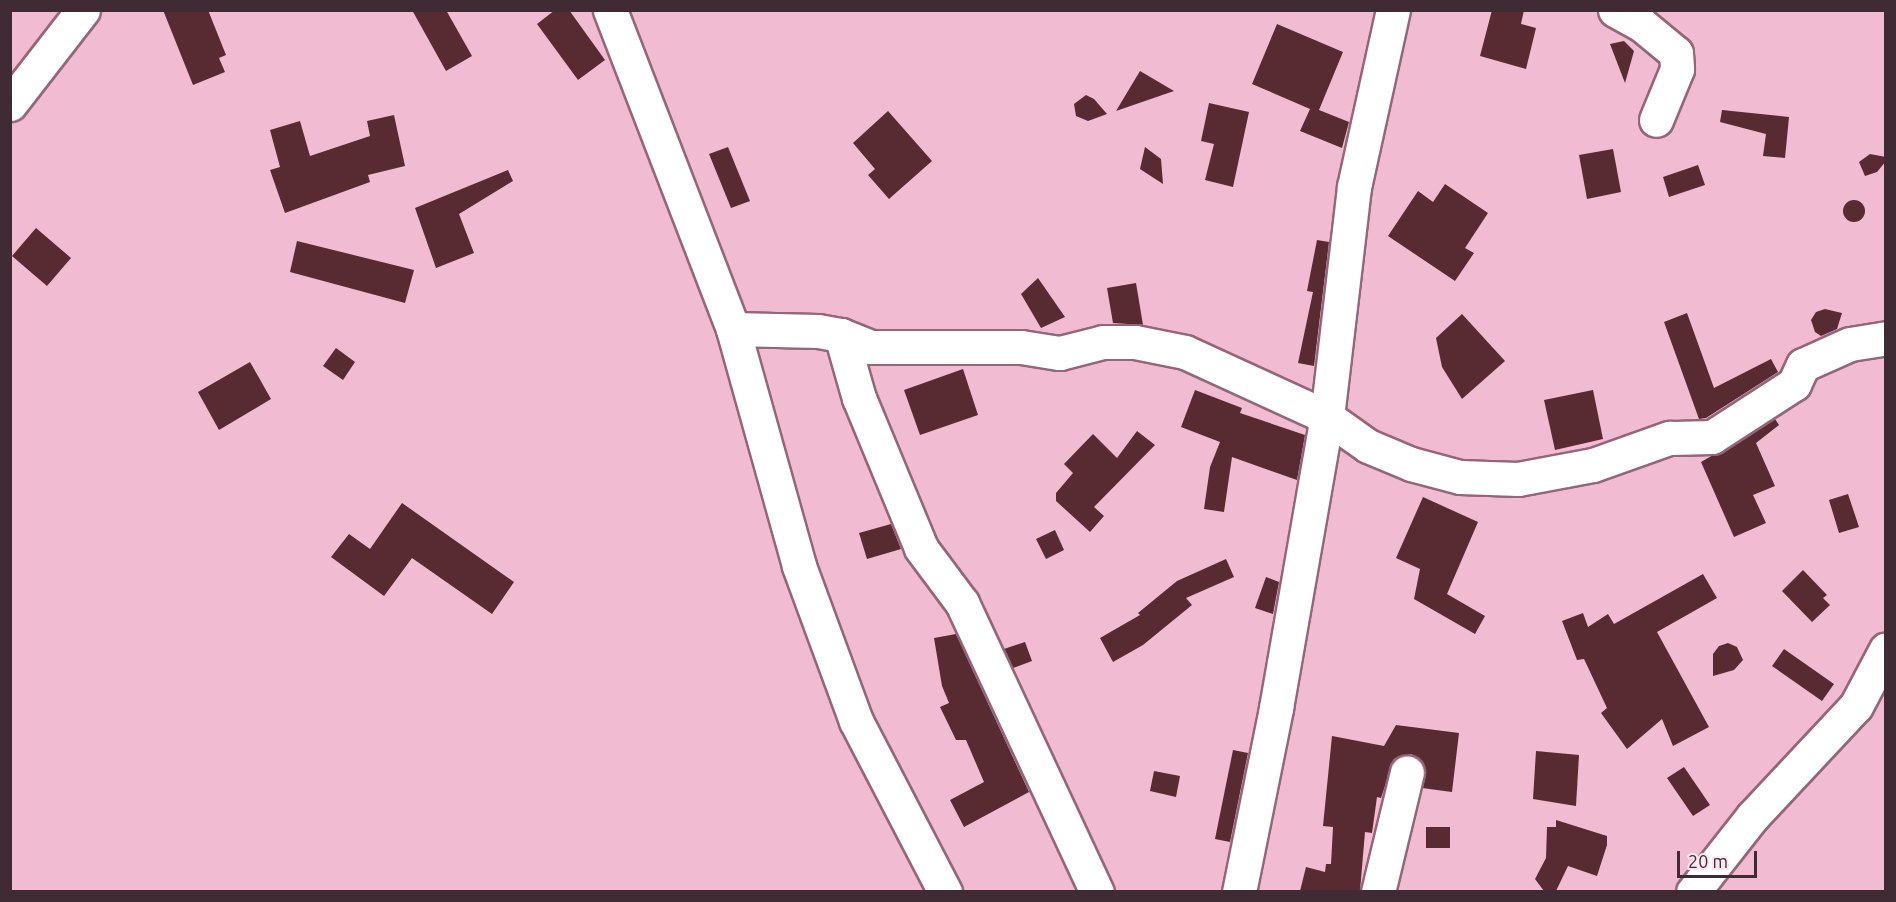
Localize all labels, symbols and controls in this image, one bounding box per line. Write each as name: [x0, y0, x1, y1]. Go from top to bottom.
scale bar: [1680, 839, 1760, 877]
text: 20 m: [1688, 851, 1728, 871]

